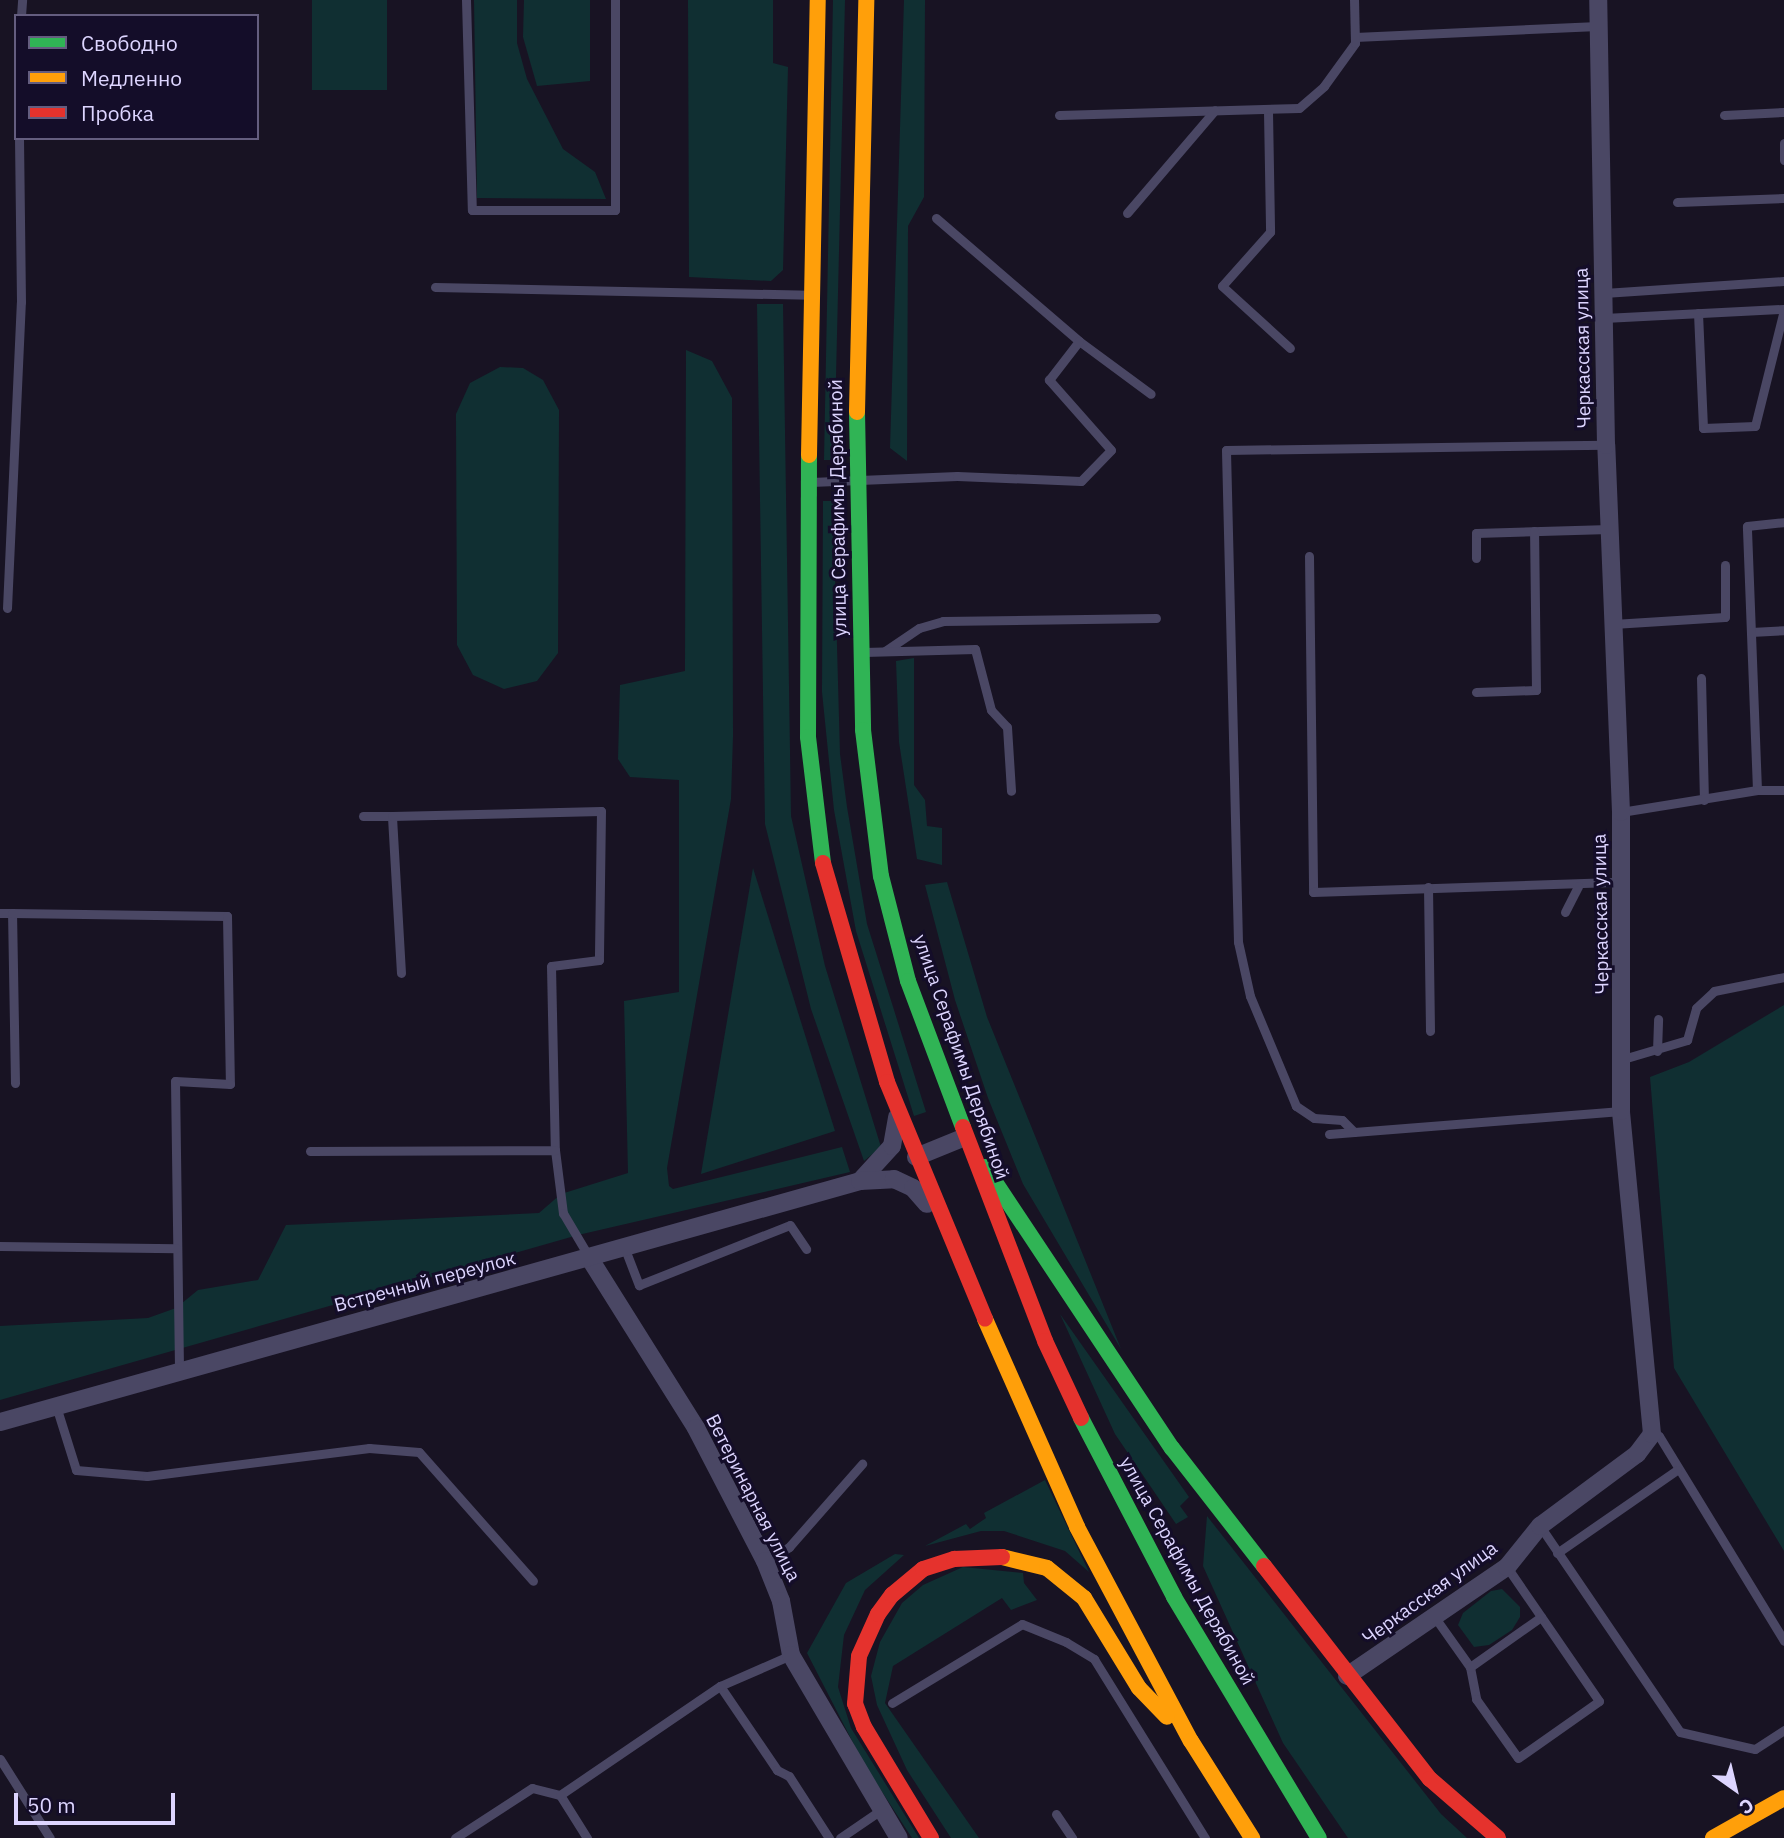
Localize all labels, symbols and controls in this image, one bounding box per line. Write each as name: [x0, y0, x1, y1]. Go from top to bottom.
legend: [14, 14, 259, 140]
text: Свободно: [81, 29, 178, 57]
text: Медленно: [81, 64, 182, 92]
text: Пробка: [81, 99, 154, 127]
street label: Черкасская улица: [1570, 267, 1596, 429]
street label: улица Серафимы Дерябиной: [824, 379, 852, 637]
street label: Черкасская улица: [1588, 833, 1614, 995]
street label: улица Серафимы Дерябиной: [908, 932, 1014, 1182]
street label: Встречный переулок: [332, 1247, 518, 1317]
street label: Ветеринарная улица: [701, 1410, 805, 1586]
street label: улица Серафимы Дерябиной: [1115, 1453, 1259, 1689]
street label: Черкасская улица: [1358, 1537, 1502, 1649]
north arrow: [1700, 1754, 1770, 1824]
scale bar: [18, 1778, 178, 1822]
text: 50 m: [27, 1791, 76, 1819]
text: С: [1735, 1793, 1759, 1820]

